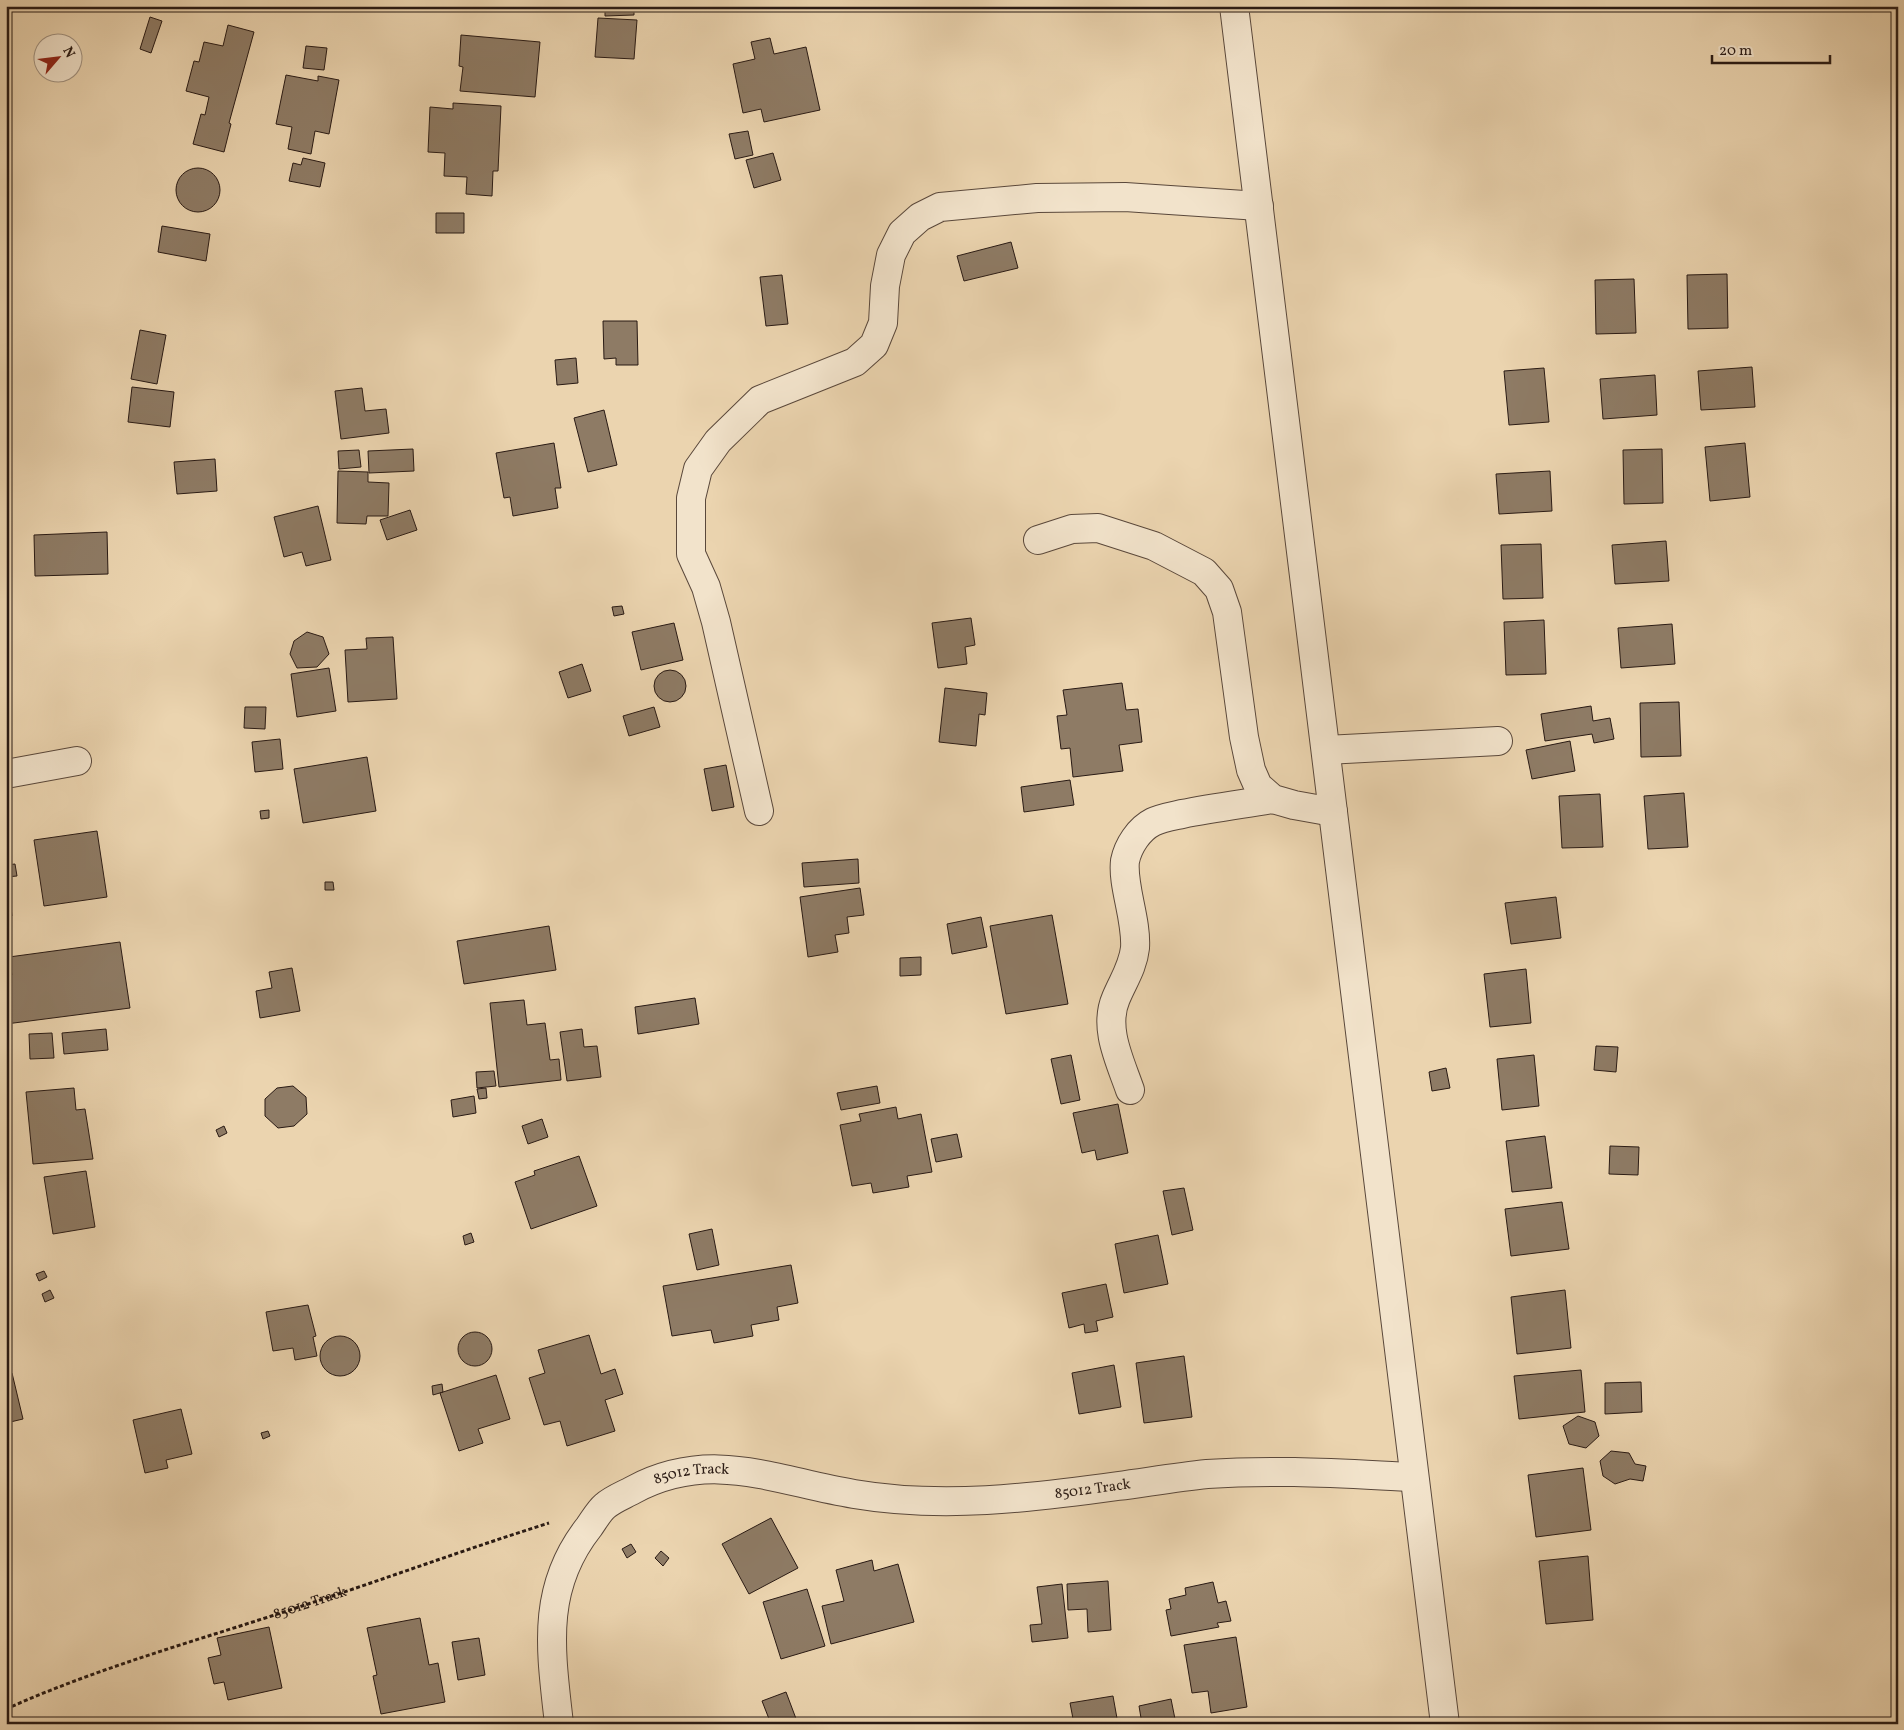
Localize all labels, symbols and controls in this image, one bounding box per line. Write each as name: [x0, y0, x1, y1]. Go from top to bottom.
north arrow: [32, 32, 82, 82]
scale bar: [1712, 32, 1829, 64]
text: 20 m: [1719, 41, 1752, 62]
text: N: [57, 44, 79, 62]
street label: 85012 Track: [651, 1459, 730, 1490]
street label: 85012 Track: [1054, 1474, 1132, 1505]
street label: 85012 Track: [270, 1581, 350, 1625]

